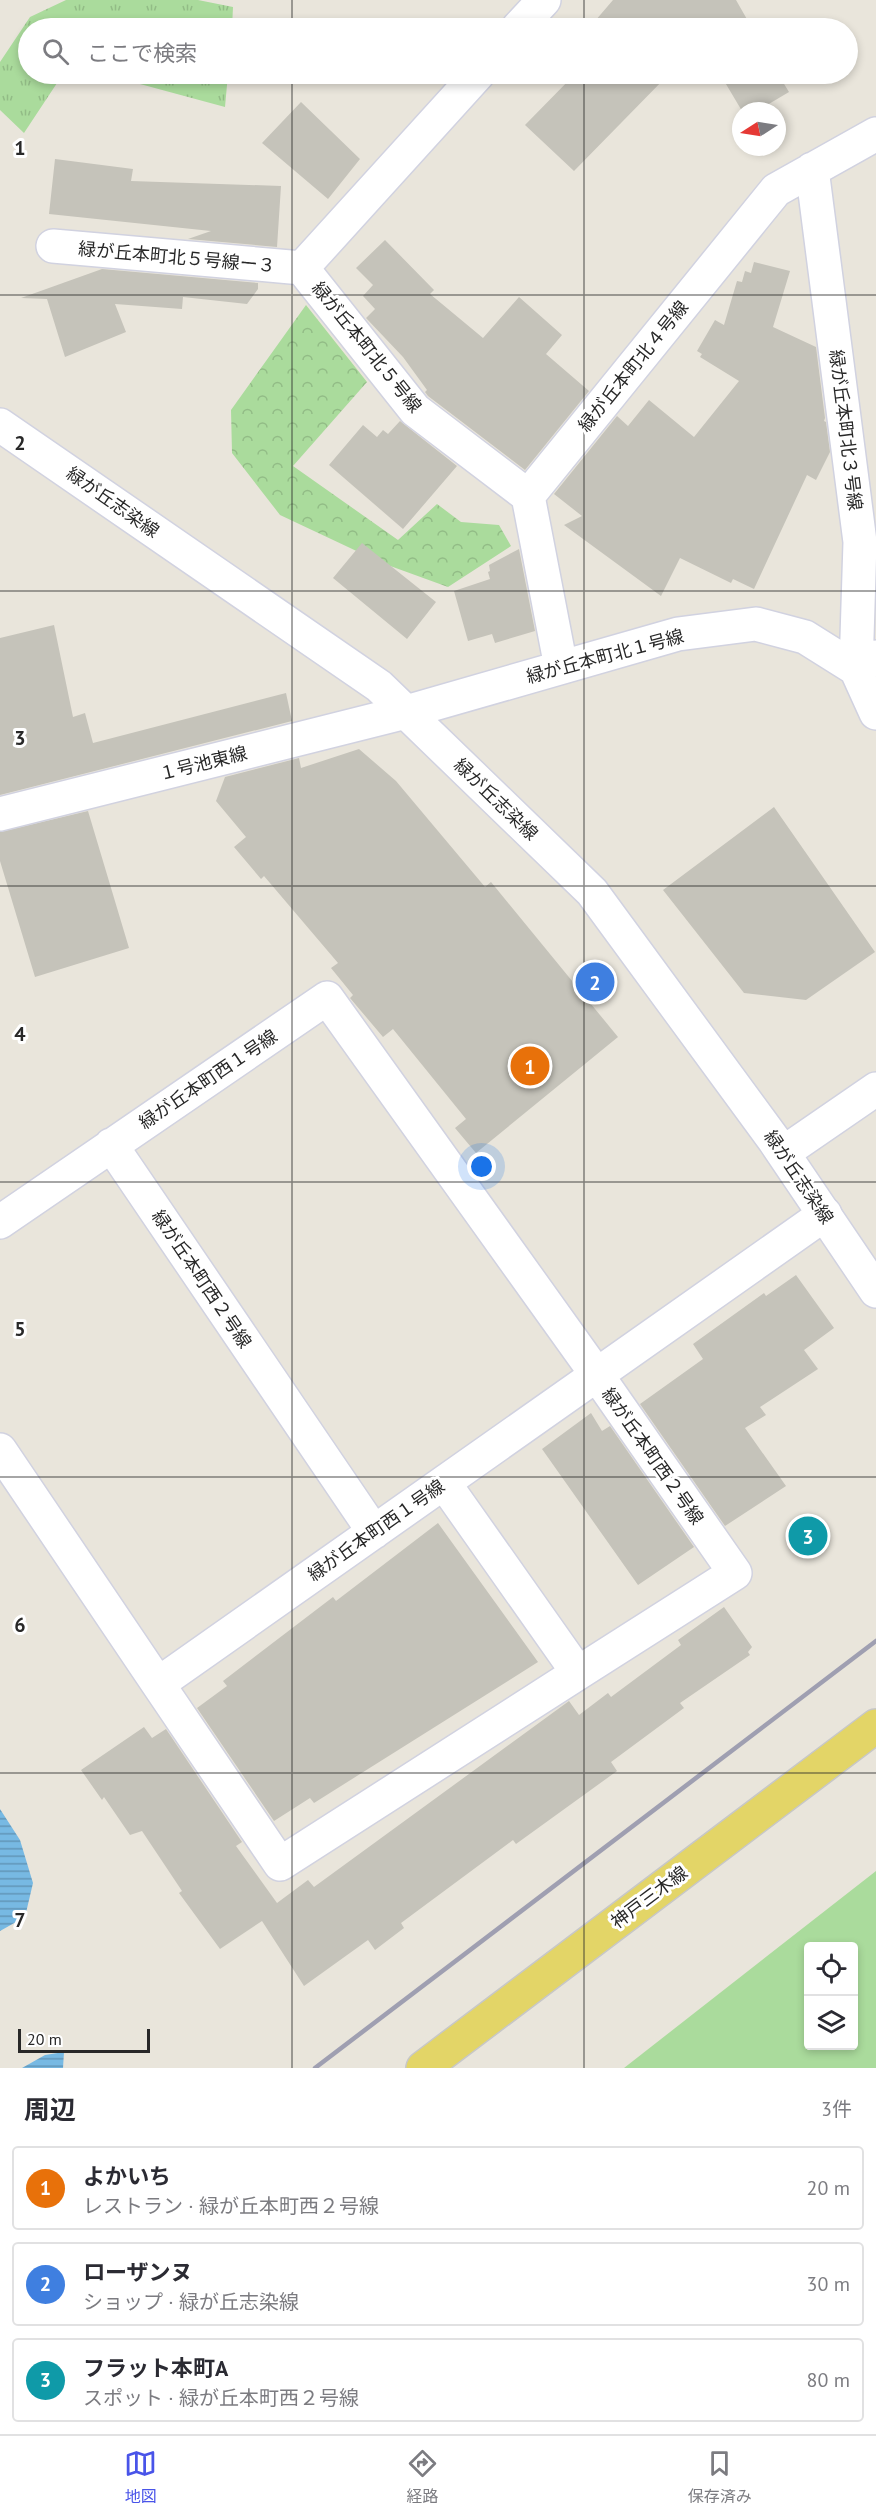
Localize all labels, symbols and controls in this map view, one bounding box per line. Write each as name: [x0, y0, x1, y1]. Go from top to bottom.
search box: [18, 18, 858, 84]
icon: search: [39, 35, 72, 68]
text: ここで検索: [87, 39, 197, 67]
north arrow: [732, 102, 786, 156]
text: 1: [14, 135, 26, 161]
street label: 緑が丘本町北５号線ー３: [77, 237, 277, 277]
street label: 緑が丘本町北５号線: [307, 277, 427, 417]
street label: 緑が丘本町北４号線: [573, 296, 693, 436]
street label: 緑が丘本町北３号線: [825, 348, 867, 512]
text: 2: [14, 430, 26, 456]
street label: 緑が丘志染線: [62, 462, 164, 542]
street label: 緑が丘本町北１号線: [524, 624, 686, 688]
text: 3: [14, 725, 26, 751]
street label: １号池東線: [157, 741, 249, 785]
street label: 緑が丘志染線: [449, 753, 543, 845]
pin: 2: [576, 960, 614, 1004]
text: 4: [14, 1021, 26, 1047]
street label: 緑が丘本町西１号線: [134, 1024, 282, 1134]
pin: 1: [510, 1044, 550, 1088]
street label: 緑が丘志染線: [759, 1126, 839, 1228]
your location: [467, 1152, 496, 1181]
street label: 緑が丘本町西２号線: [147, 1205, 257, 1353]
text: 5: [14, 1316, 26, 1342]
street label: 緑が丘本町西２号線: [597, 1383, 709, 1529]
street label: 緑が丘本町西１号線: [303, 1474, 449, 1586]
pin: 3: [788, 1514, 828, 1558]
text: 6: [14, 1612, 26, 1638]
street label: 神戸三木線: [606, 1861, 692, 1933]
text: 7: [14, 1907, 26, 1933]
map controls: [804, 1942, 858, 2050]
button: locate: [804, 1942, 858, 1996]
button: layers: [804, 1996, 858, 2050]
scale bar: [18, 2026, 150, 2054]
text: 20 m: [27, 2029, 62, 2049]
text: 周辺: [24, 2093, 76, 2126]
text: 3件: [821, 2096, 852, 2122]
text: よかいち: [83, 2162, 171, 2190]
text: 1: [40, 2175, 51, 2201]
text: 20 m: [807, 2175, 850, 2201]
text: レストラン · 緑が丘本町西２号線: [83, 2193, 379, 2219]
text: ローザンヌ: [83, 2258, 193, 2286]
text: 2: [40, 2271, 51, 2297]
text: 30 m: [807, 2271, 850, 2297]
text: ショップ · 緑が丘志染線: [83, 2289, 299, 2315]
text: フラット本町A: [83, 2354, 228, 2382]
text: 3: [40, 2367, 51, 2393]
text: 80 m: [807, 2367, 850, 2393]
text: スポット · 緑が丘本町西２号線: [83, 2385, 359, 2411]
tab: 地図: [124, 2447, 157, 2507]
tab: 経路: [406, 2447, 439, 2507]
tab: 保存済み: [688, 2447, 752, 2507]

